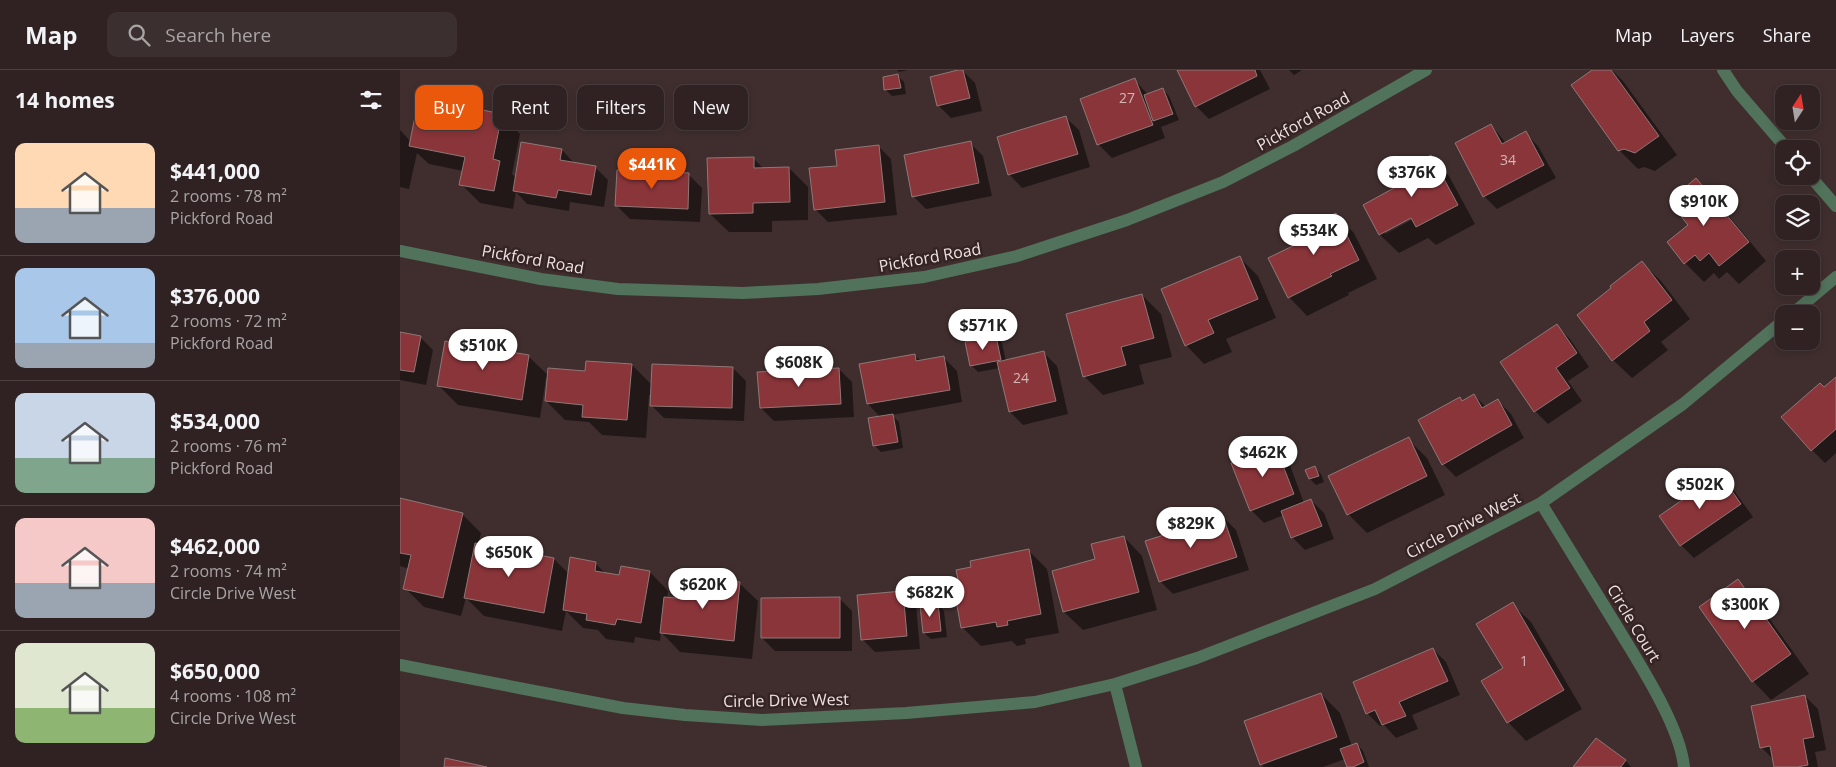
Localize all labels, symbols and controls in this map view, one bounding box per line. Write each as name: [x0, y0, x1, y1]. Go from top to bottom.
search box: [107, 12, 457, 57]
text: Map: [25, 18, 77, 51]
icon: search: [125, 21, 153, 49]
text: Search here: [165, 22, 271, 48]
text: Map: [1615, 23, 1652, 47]
text: Layers: [1680, 23, 1735, 47]
text: Share: [1763, 23, 1811, 47]
chip: Buy: [415, 85, 483, 130]
chip: Rent: [493, 85, 567, 130]
chip: Filters: [577, 85, 664, 130]
chip: New: [674, 85, 748, 130]
north arrow: [1775, 85, 1820, 130]
map controls: [1775, 85, 1820, 350]
text: 14 homes: [15, 86, 115, 114]
icon: filters: [357, 86, 385, 114]
street label: Pickford Road: [1252, 86, 1354, 156]
house number: 27: [1119, 88, 1135, 107]
button: locate: [1775, 140, 1820, 185]
pin: $441K: [617, 148, 687, 190]
house number: 34: [1500, 150, 1516, 169]
text: $441K: [628, 153, 676, 175]
pin: $376K: [1377, 156, 1447, 198]
text: $441,000: [170, 157, 260, 185]
text: $376K: [1388, 161, 1436, 183]
icon: home: [55, 163, 115, 223]
pin: $910K: [1669, 184, 1739, 227]
text: 2 rooms · 78 m²: [170, 185, 287, 207]
text: $910K: [1680, 190, 1728, 212]
button: layers: [1775, 195, 1820, 240]
text: Pickford Road: [170, 207, 273, 229]
pin: $534K: [1279, 214, 1349, 256]
text: $534K: [1290, 219, 1338, 241]
street label: Pickford Road: [877, 237, 983, 277]
street label: Pickford Road: [480, 239, 586, 279]
button: +: [1775, 250, 1820, 295]
text: $376,000: [170, 282, 260, 310]
icon: home: [55, 288, 115, 348]
button: −: [1775, 305, 1820, 350]
pin: $571K: [948, 308, 1018, 351]
text: 2 rooms · 72 m²: [170, 310, 287, 332]
text: $571K: [959, 314, 1007, 336]
pin: $510K: [448, 328, 518, 371]
text: Pickford Road: [170, 332, 273, 354]
text: $510K: [459, 334, 507, 356]
pin: $608K: [764, 346, 834, 388]
text: $608K: [775, 351, 823, 373]
house number: 24: [1013, 368, 1029, 387]
text: $534,000: [170, 407, 260, 435]
icon: home: [55, 413, 115, 473]
text: 2 rooms · 76 m²: [170, 435, 287, 457]
pin: $462K: [1228, 436, 1298, 478]
text: $462K: [1239, 441, 1287, 463]
text: Pickford Road: [170, 457, 273, 479]
pin: $502K: [1665, 468, 1735, 510]
text: $502K: [1676, 473, 1724, 495]
street label: Circle Drive West: [1402, 486, 1524, 563]
pin: $829K: [1156, 506, 1226, 549]
text: $829K: [1167, 512, 1215, 534]
text: $462,000: [170, 532, 260, 560]
pin: $650K: [474, 536, 544, 578]
icon: home: [55, 538, 115, 598]
text: $650K: [485, 541, 533, 563]
text: 2 rooms · 74 m²: [170, 560, 287, 582]
pin: $620K: [668, 568, 738, 610]
text: $620K: [679, 573, 727, 595]
pin: $682K: [895, 576, 965, 618]
street label: Circle Court: [1602, 580, 1666, 666]
text: $682K: [906, 581, 954, 603]
text: Circle Drive West: [170, 582, 296, 604]
pin: $300K: [1710, 588, 1780, 630]
text: $300K: [1721, 593, 1769, 615]
house number: 1: [1520, 651, 1528, 670]
text: $650,000: [170, 657, 260, 685]
icon: home: [55, 663, 115, 723]
text: 4 rooms · 108 m²: [170, 685, 296, 707]
street label: Circle Drive West: [723, 688, 849, 712]
text: Circle Drive West: [170, 707, 296, 729]

